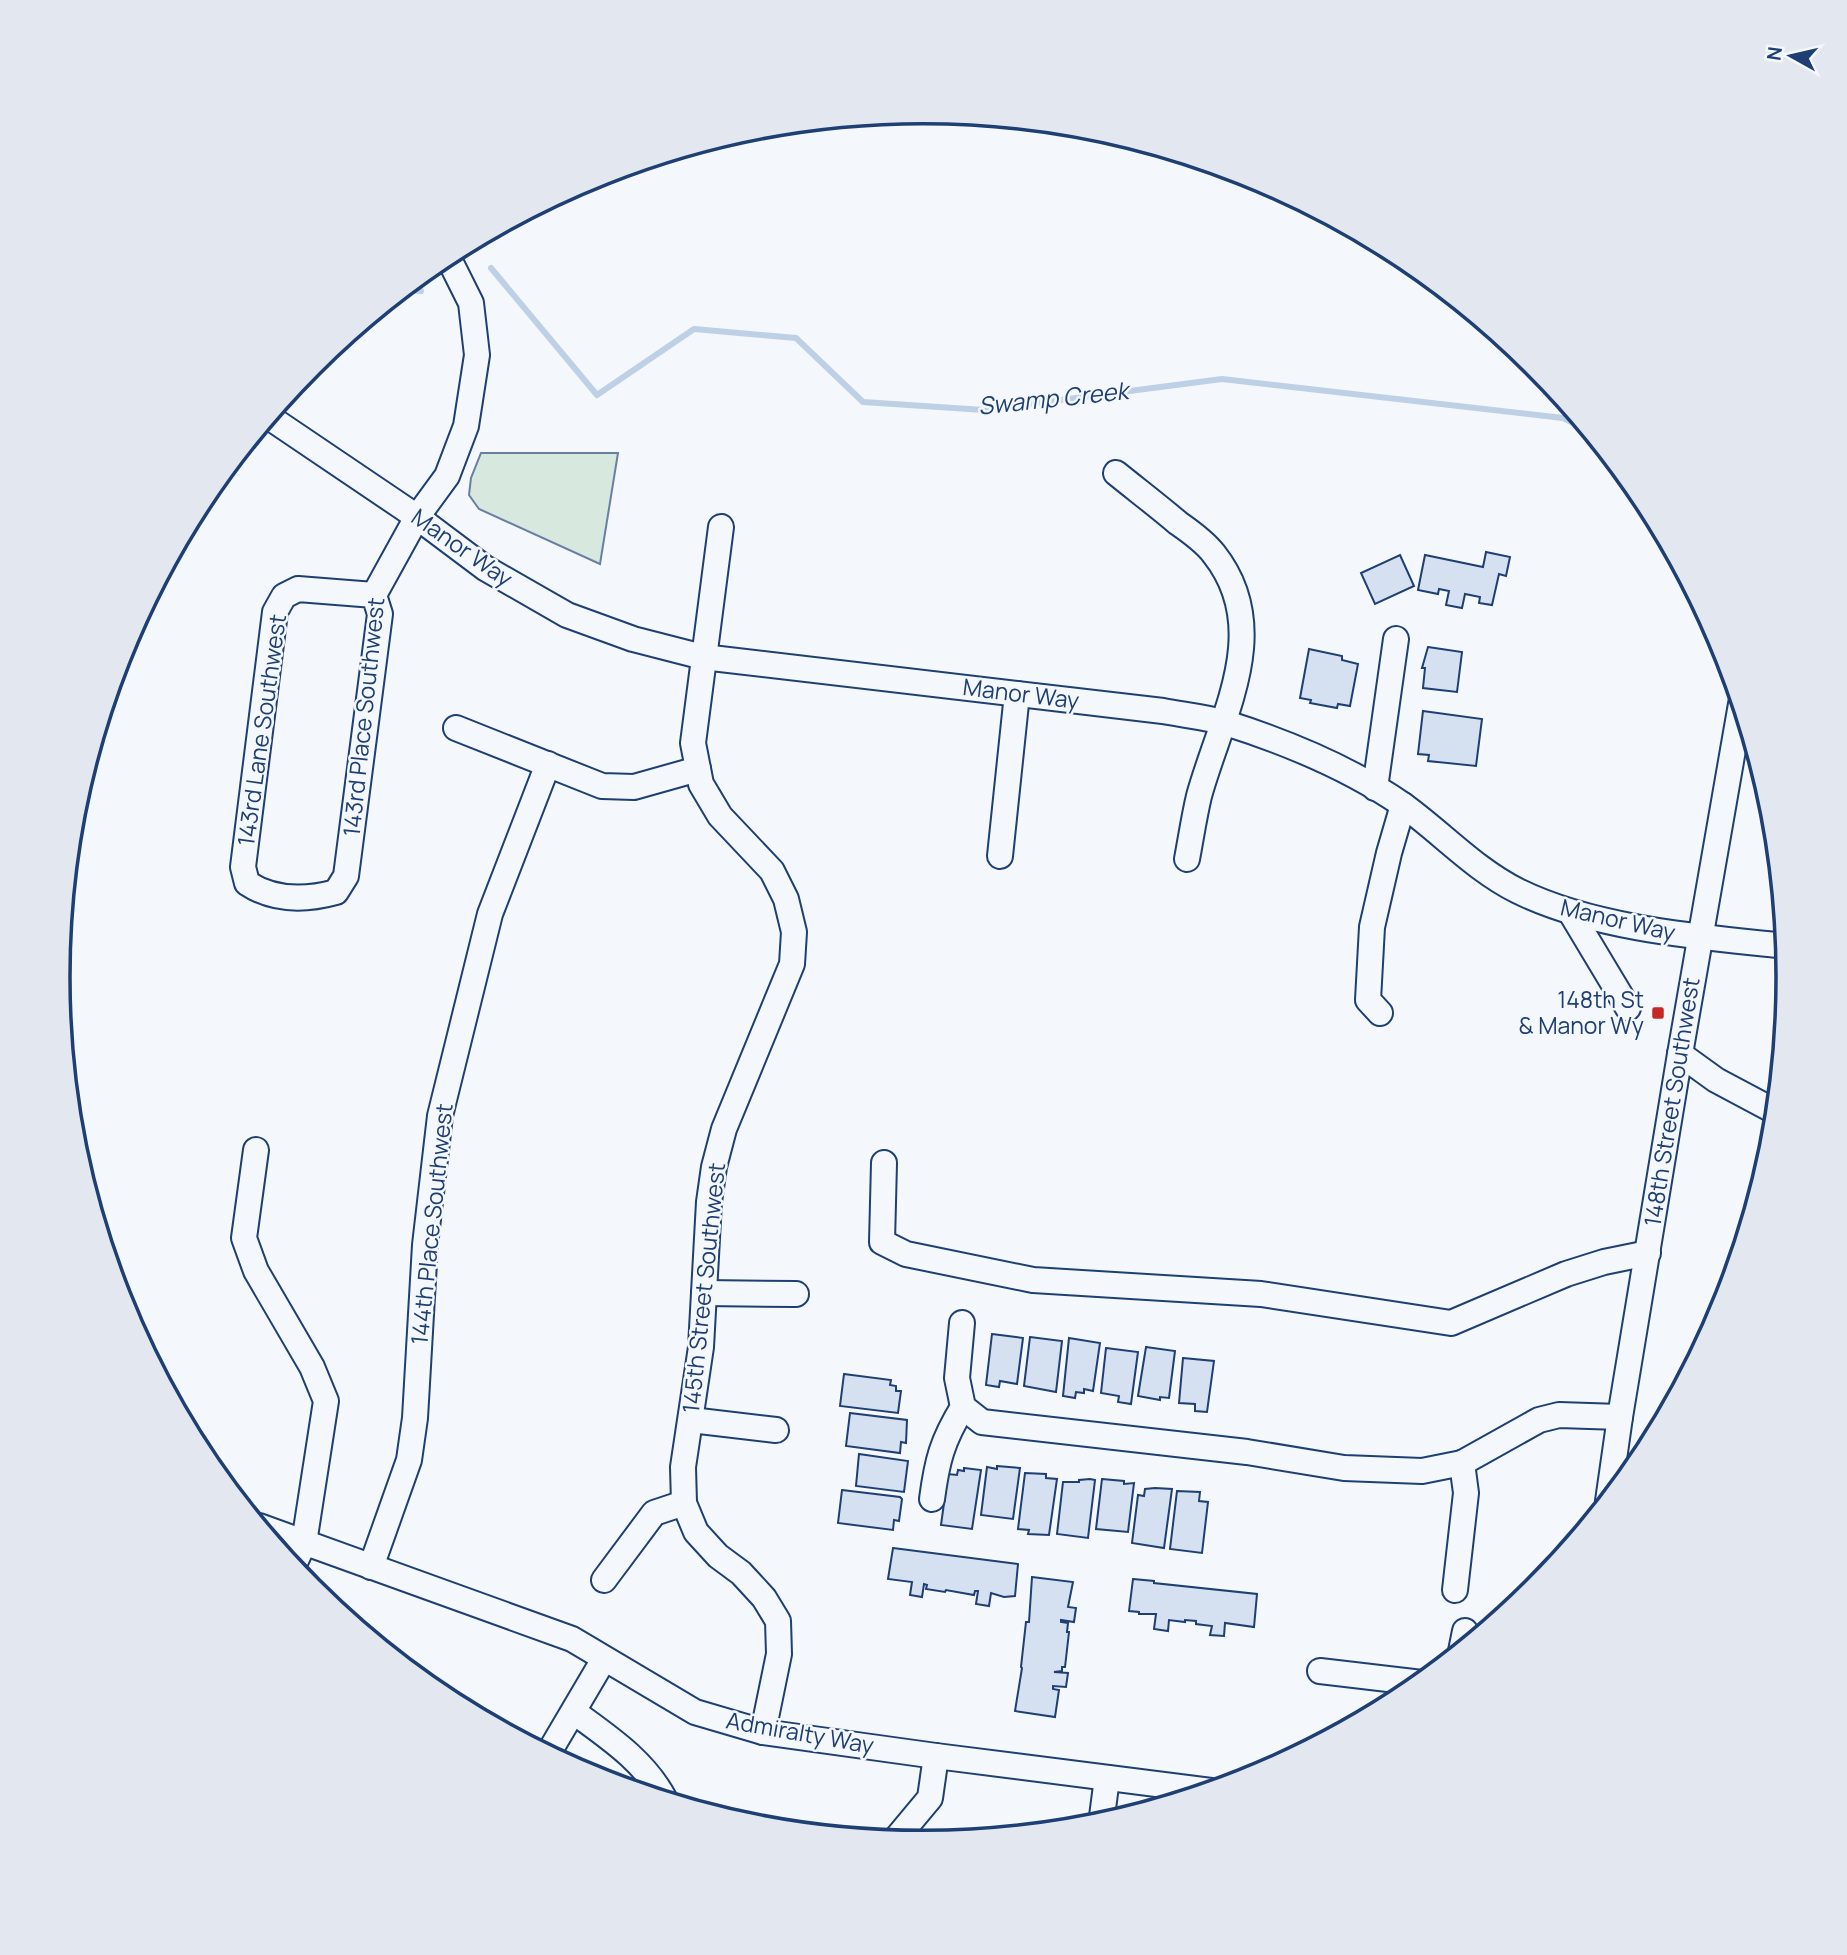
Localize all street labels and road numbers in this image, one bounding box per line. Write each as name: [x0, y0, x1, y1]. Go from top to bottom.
street label: Manor Way: [406, 501, 520, 594]
street label: 143rd Place Southwest: [335, 596, 391, 838]
street label: 143rd Lane Southwest: [229, 612, 293, 848]
street label: Manor Way: [961, 670, 1081, 716]
street label: Manor Way: [1558, 890, 1679, 948]
street label: 148th Street Southwest: [1636, 975, 1707, 1229]
street label: 144th Place Southwest: [402, 1102, 460, 1346]
street label: 145th Street Southwest: [674, 1161, 732, 1415]
street label: Admiralty Way: [724, 1703, 876, 1761]

